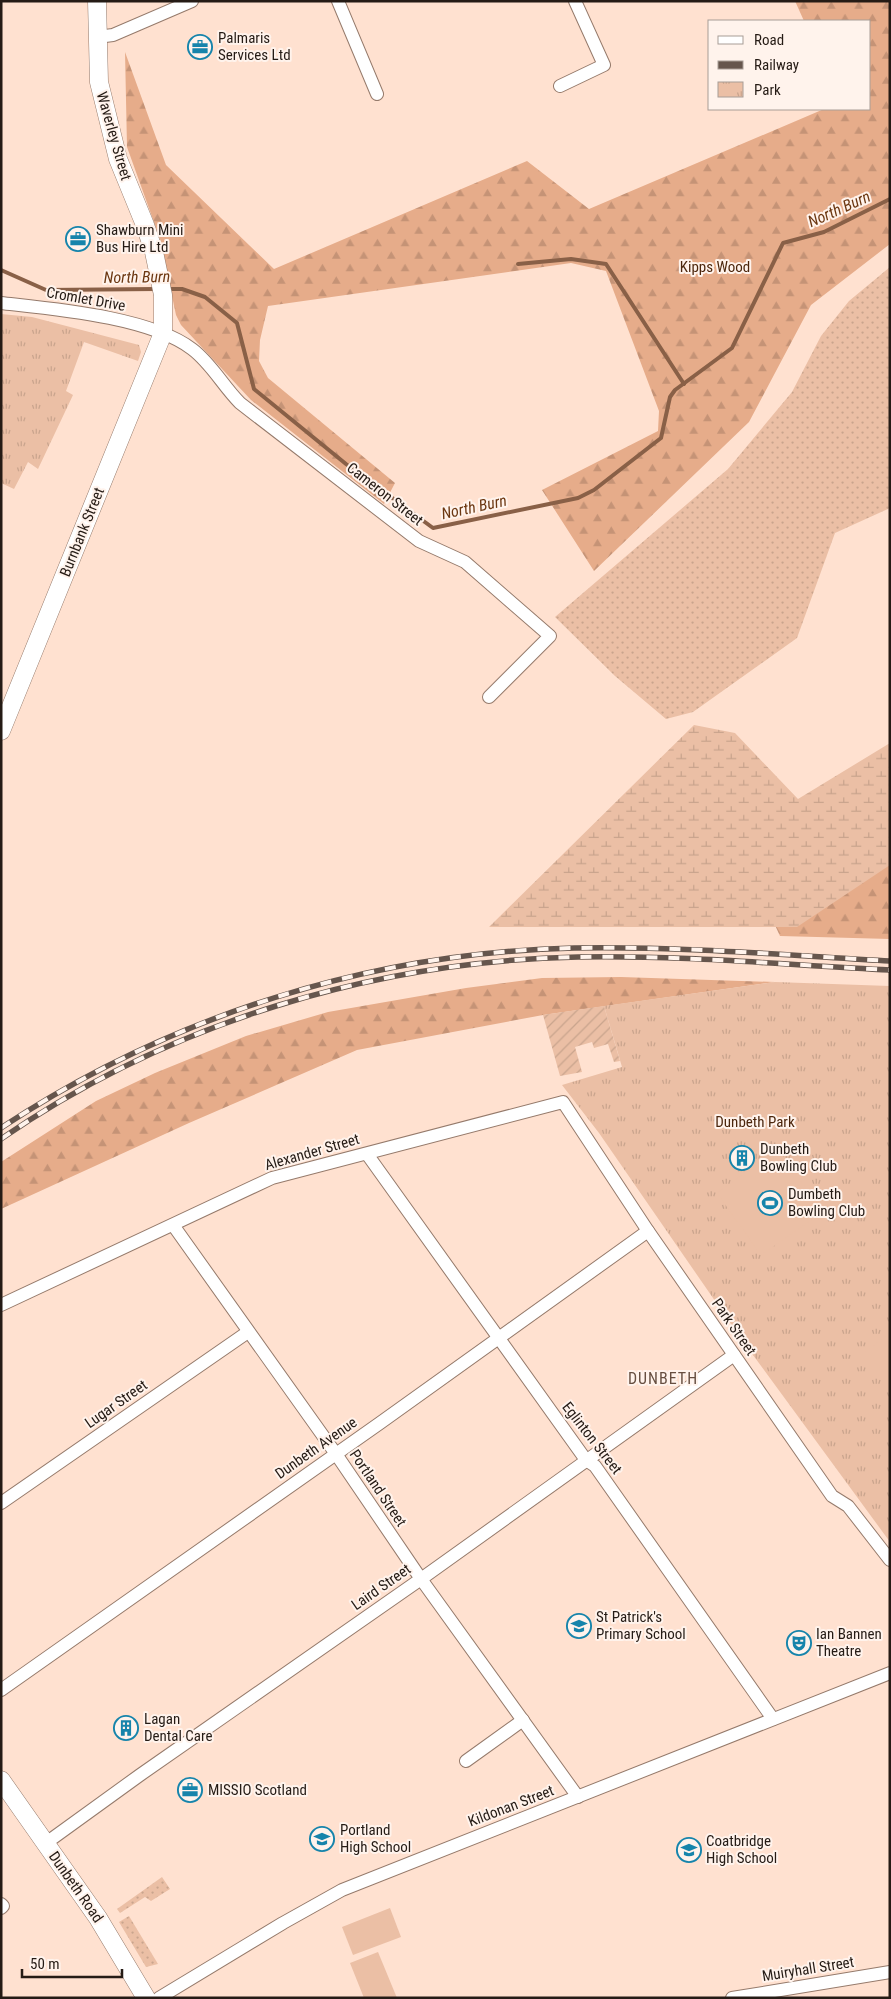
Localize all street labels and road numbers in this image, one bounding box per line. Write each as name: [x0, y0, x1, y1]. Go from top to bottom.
street label: Waverley Street: [93, 90, 135, 182]
street label: Cromlet Drive: [45, 283, 127, 315]
street label: Cameron Street: [343, 459, 427, 529]
street label: Burnbank Street: [56, 485, 108, 579]
street label: Alexander Street: [263, 1130, 361, 1174]
street label: Park Street: [708, 1295, 760, 1359]
street label: Lugar Street: [81, 1376, 151, 1432]
street label: Eglinton Street: [558, 1398, 626, 1478]
street label: Dunbeth Avenue: [272, 1413, 360, 1483]
street label: Portland Street: [346, 1446, 410, 1530]
street label: Laird Street: [348, 1560, 414, 1614]
street label: Kildonan Street: [466, 1781, 556, 1831]
street label: Dunbeth Road: [45, 1848, 107, 1926]
street label: Muiryhall Street: [761, 1953, 855, 1985]

